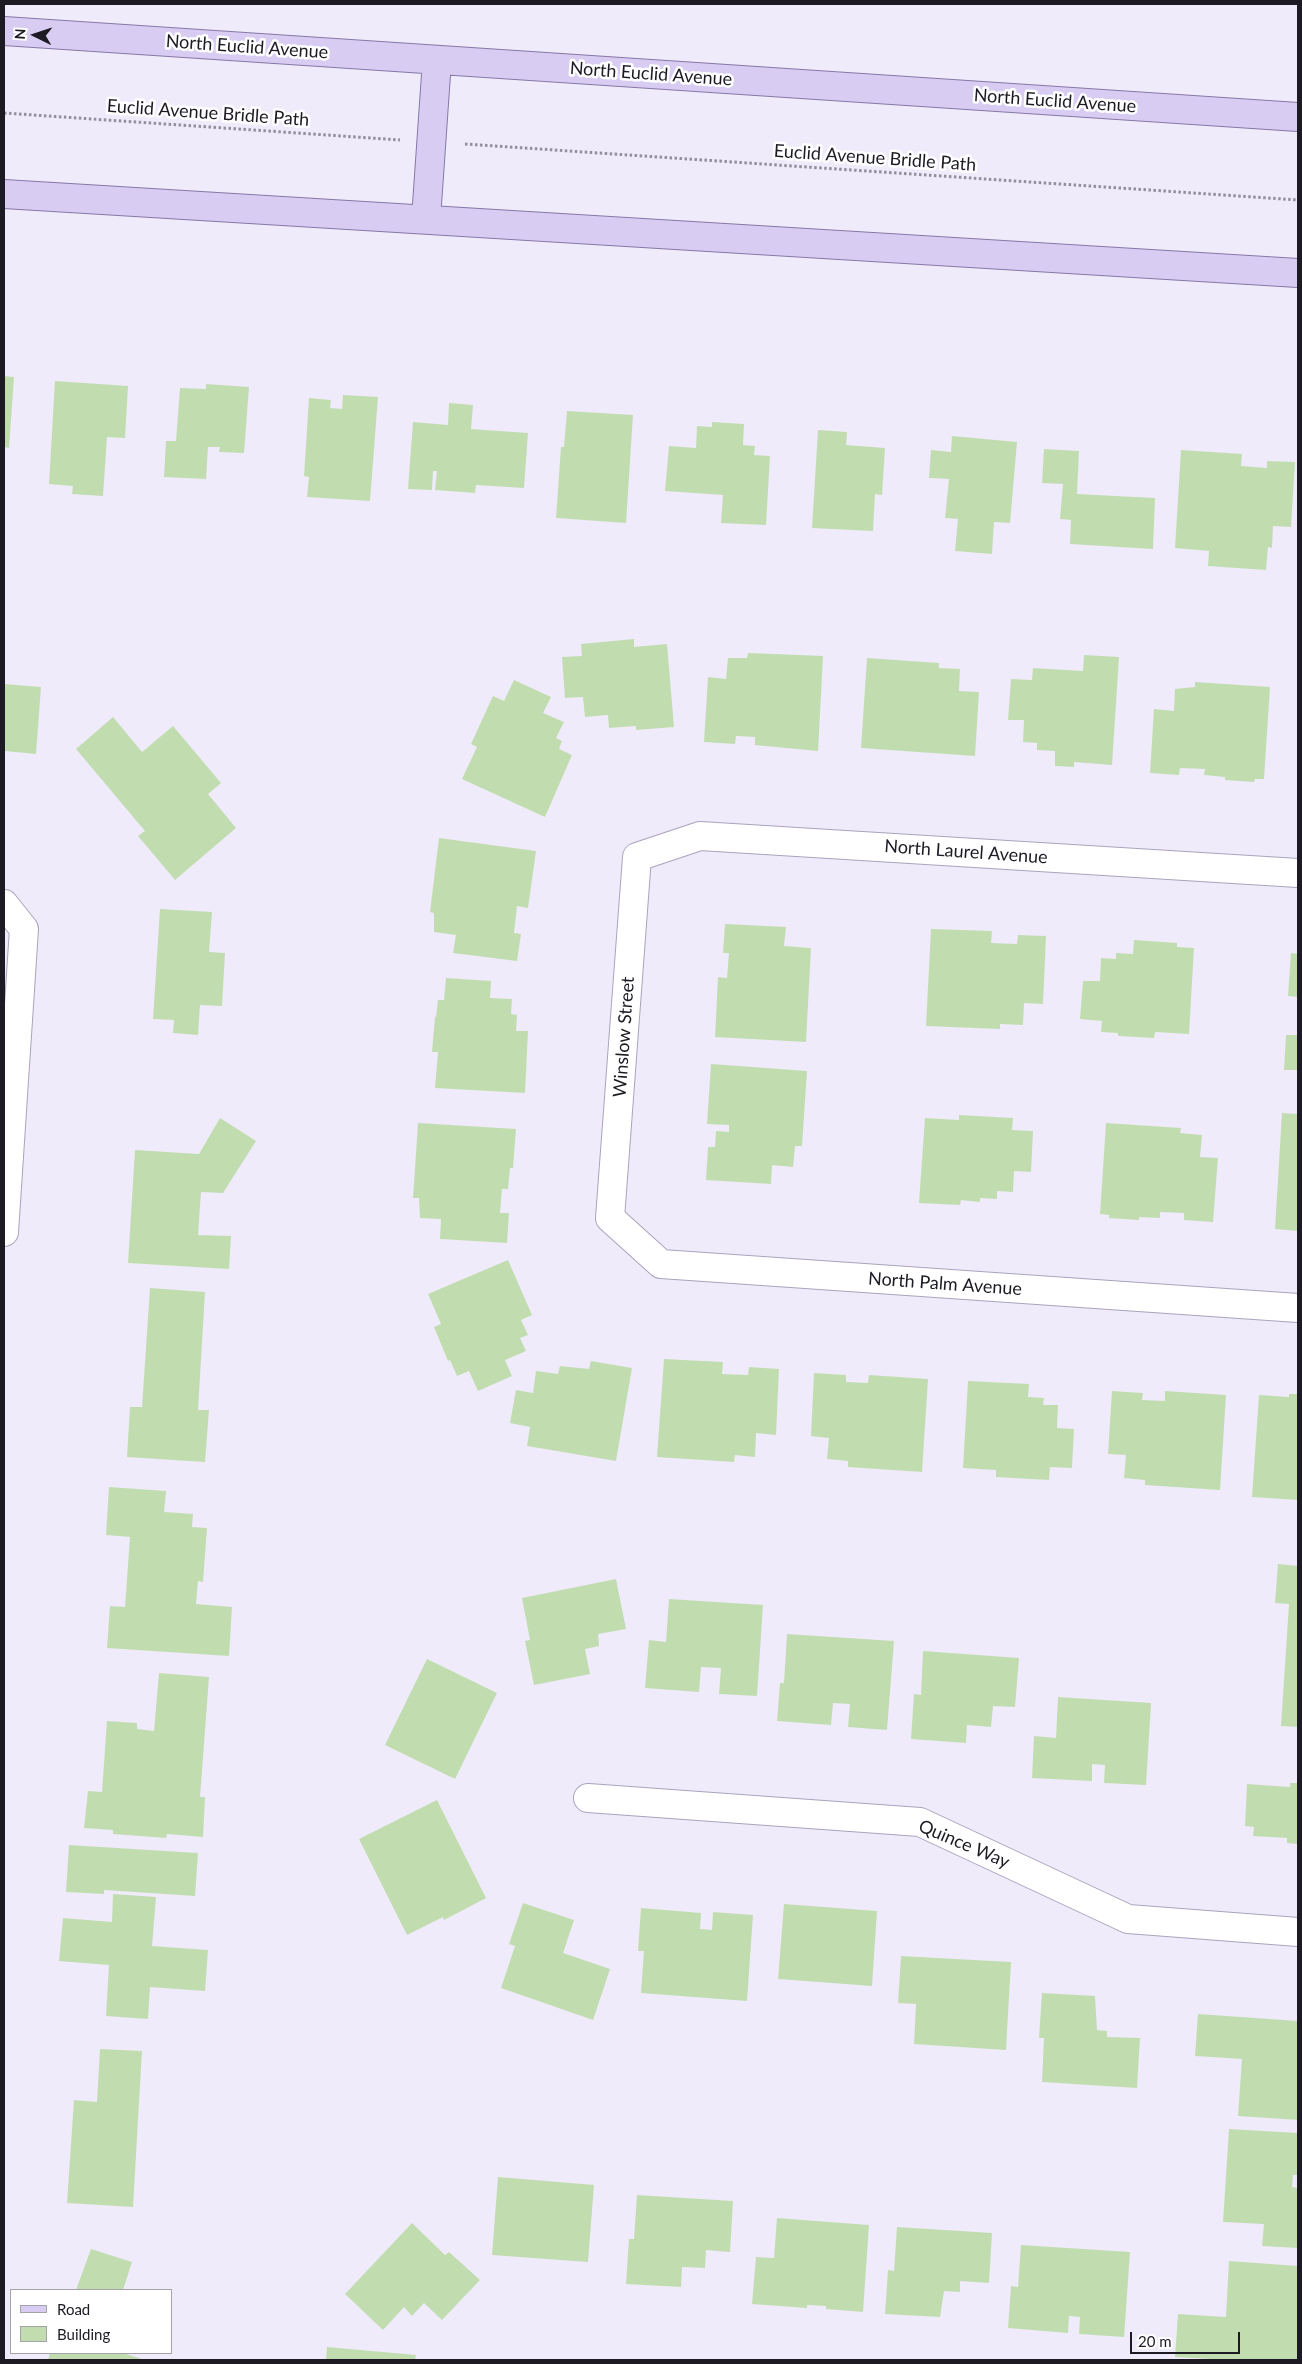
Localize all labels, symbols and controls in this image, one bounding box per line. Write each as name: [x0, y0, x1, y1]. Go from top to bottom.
north arrow: [10, 10, 60, 60]
text: N: [11, 28, 28, 40]
street label: North Euclid Avenue: [165, 31, 329, 63]
street label: North Euclid Avenue: [569, 58, 733, 90]
street label: North Euclid Avenue: [973, 85, 1137, 117]
street label: Euclid Avenue Bridle Path: [106, 95, 310, 131]
street label: Euclid Avenue Bridle Path: [773, 140, 977, 176]
street label: North Laurel Avenue: [884, 836, 1048, 868]
street label: Winslow Street: [609, 976, 639, 1098]
street label: North Palm Avenue: [867, 1268, 1023, 1300]
street label: Quince Way: [915, 1815, 1013, 1873]
legend: [10, 2289, 172, 2354]
text: Road: [57, 2300, 90, 2318]
scale bar: [1132, 2322, 1242, 2354]
text: Building: [57, 2325, 110, 2343]
text: 20 m: [1138, 2332, 1172, 2350]

